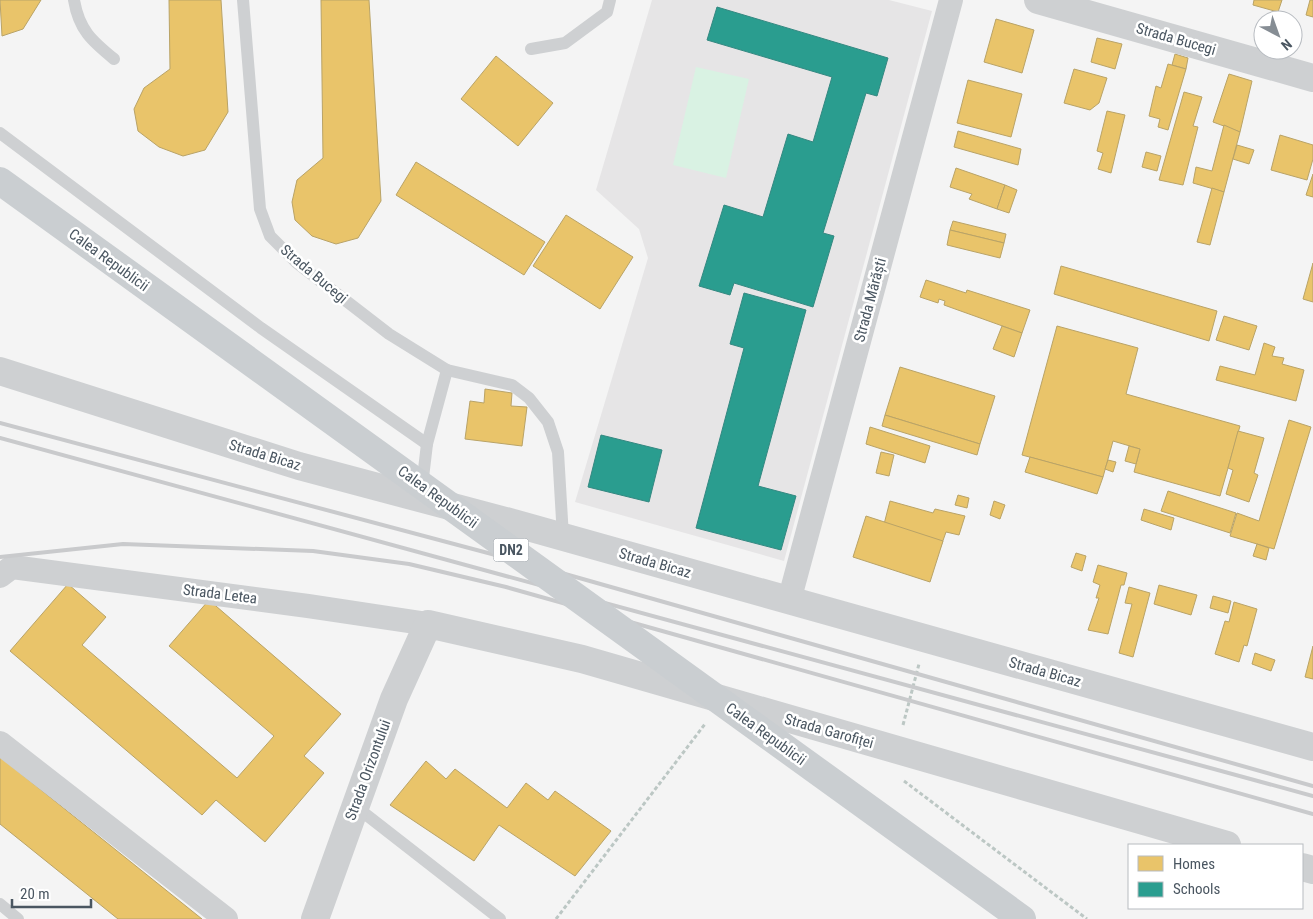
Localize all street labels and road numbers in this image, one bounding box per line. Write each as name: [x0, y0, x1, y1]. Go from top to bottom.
street label: Strada Bucegi: [1134, 19, 1218, 59]
street label: Calea Republicii: [65, 225, 153, 295]
street label: Strada Bucegi: [277, 241, 351, 307]
street label: Strada Mărăști: [850, 256, 890, 344]
street label: Strada Bicaz: [227, 436, 303, 474]
street label: Calea Republicii: [394, 462, 482, 532]
road number: DN2: [494, 538, 528, 562]
street label: Strada Bicaz: [617, 544, 693, 582]
street label: Strada Letea: [182, 581, 258, 607]
street label: Strada Bicaz: [1007, 653, 1083, 691]
street label: Calea Republicii: [722, 699, 810, 769]
street label: Strada Garofiței: [782, 710, 876, 752]
street label: Strada Orizontului: [341, 717, 395, 823]

